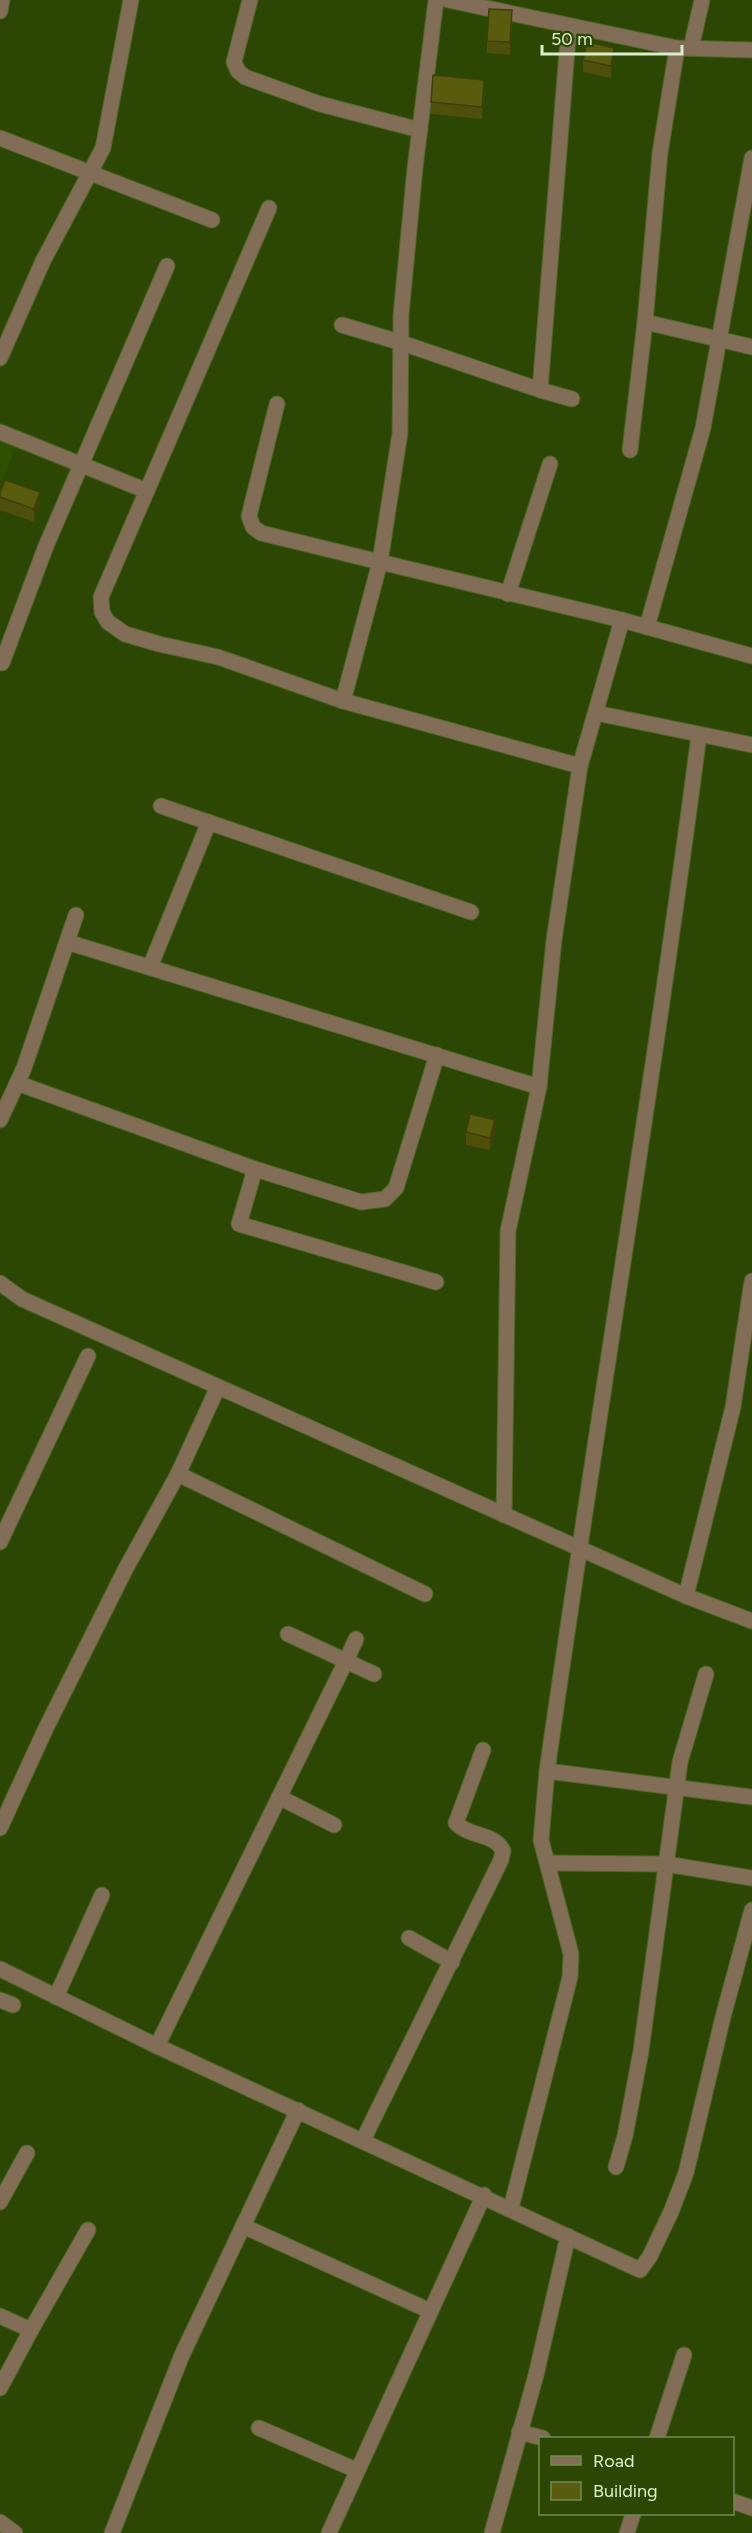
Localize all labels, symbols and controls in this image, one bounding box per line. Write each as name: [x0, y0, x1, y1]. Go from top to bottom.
scale bar: [542, 18, 682, 56]
text: 50 m: [551, 28, 593, 50]
legend: [539, 2437, 734, 2515]
text: Road: [593, 2450, 634, 2472]
text: Building: [593, 2480, 658, 2502]

